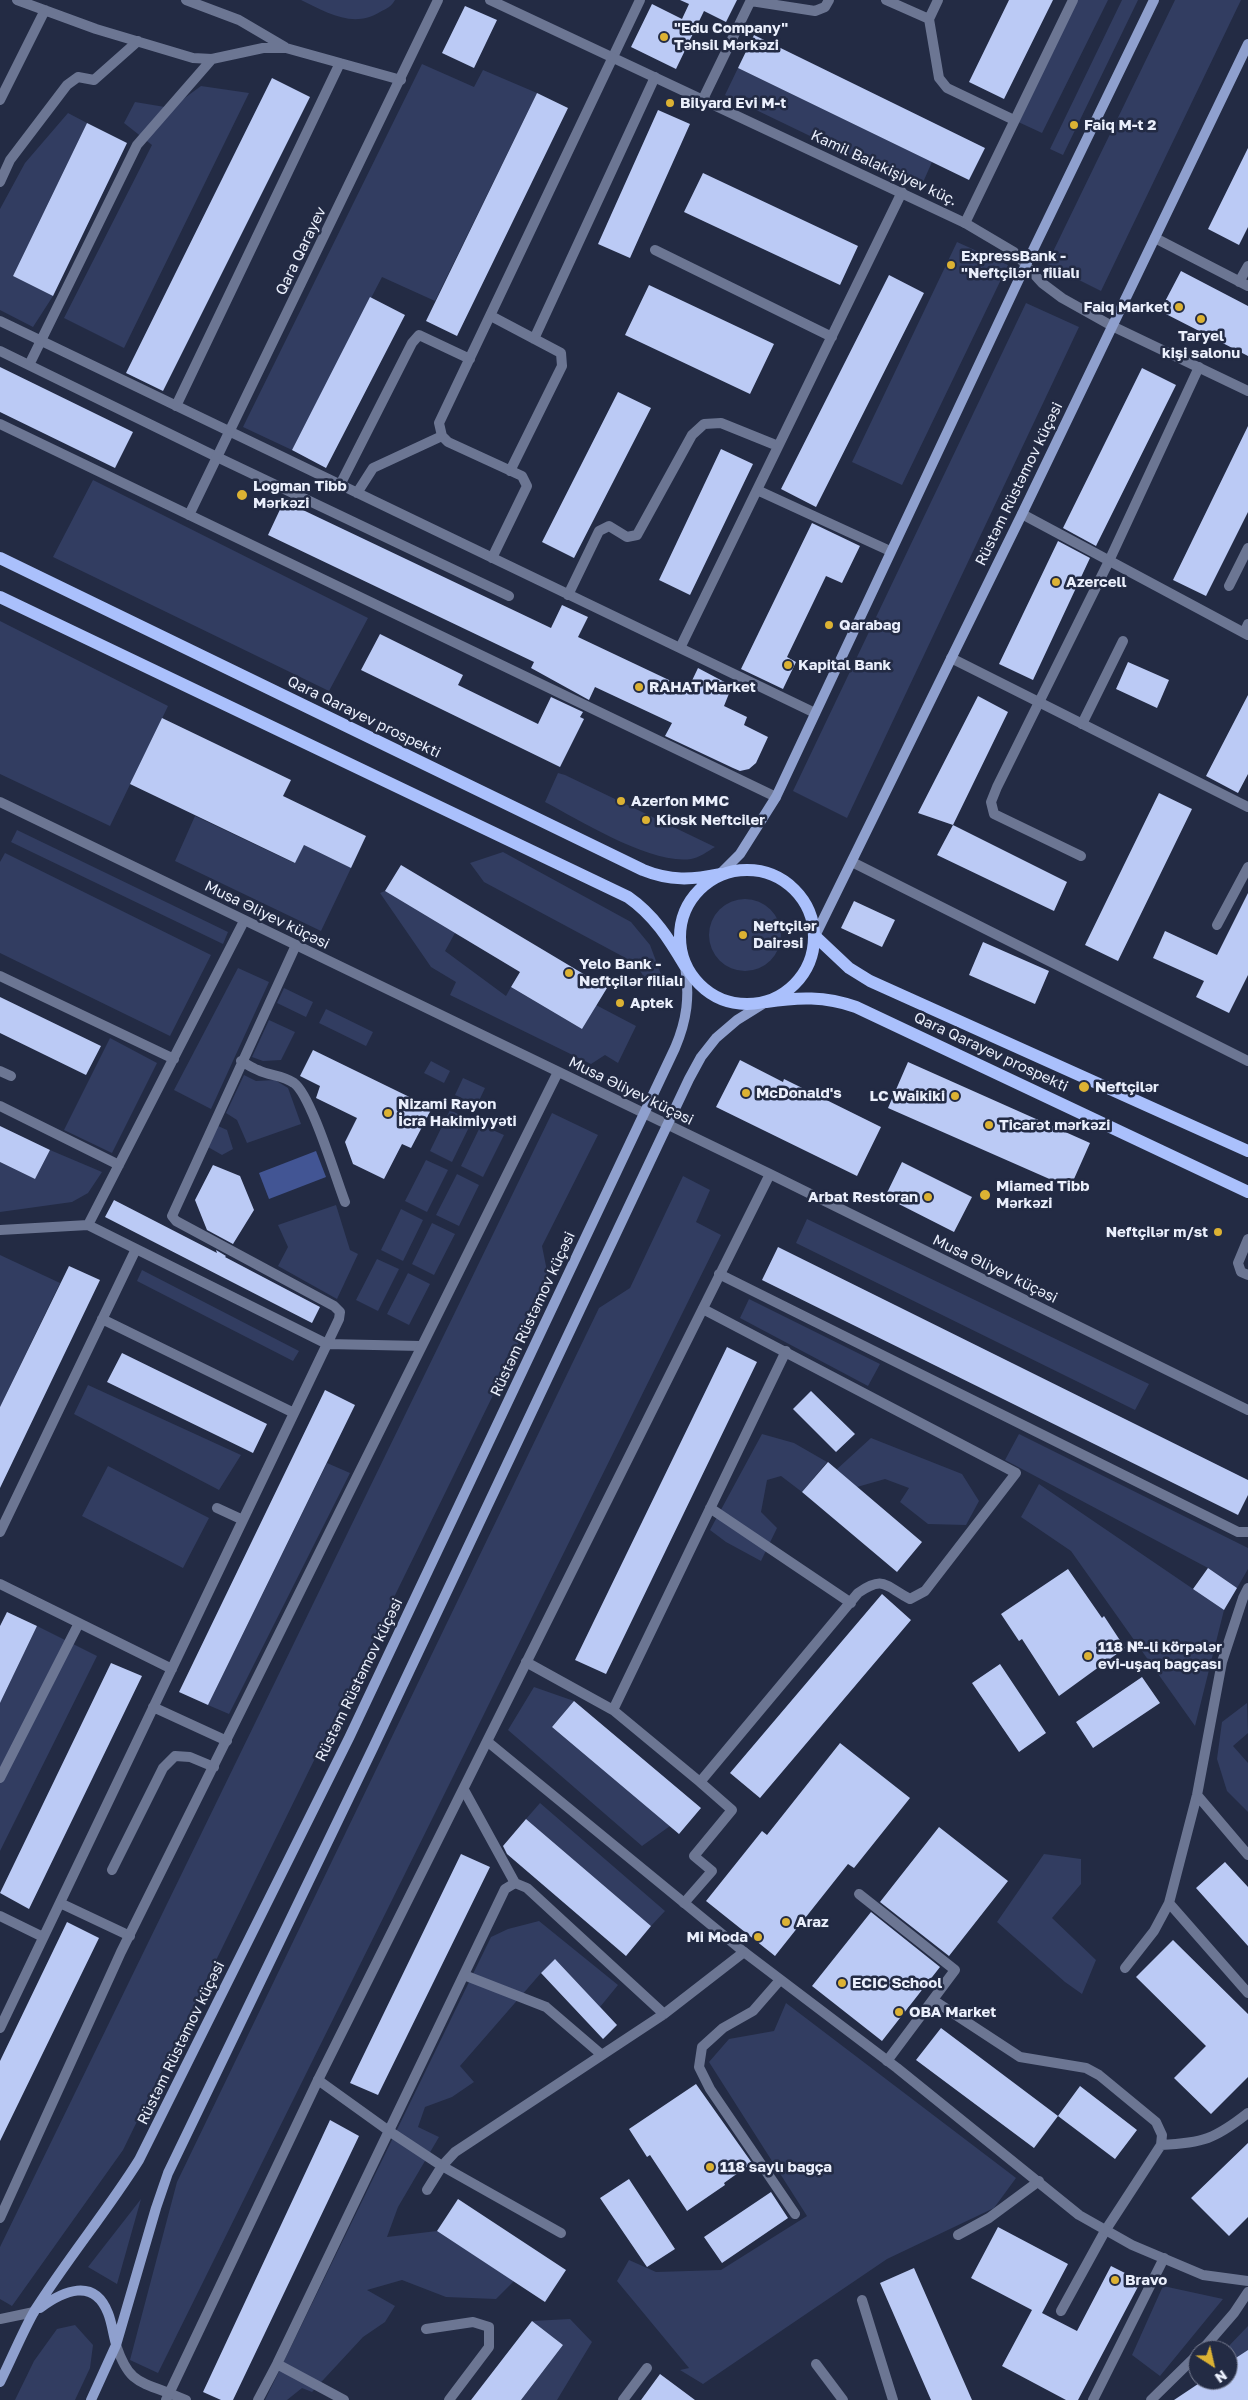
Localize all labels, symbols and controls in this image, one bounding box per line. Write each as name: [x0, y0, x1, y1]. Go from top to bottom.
place label: "Edu Company" Təhsil Mərkəzi: [674, 19, 788, 54]
marker: "Edu Company" Təhsil Mərkəzi: [658, 31, 670, 43]
place label: Bilyard Evi M-t: [680, 94, 786, 112]
marker: Bilyard Evi M-t: [664, 97, 676, 109]
place label: Faiq M-t 2: [1084, 116, 1156, 134]
marker: Faiq M-t 2: [1068, 119, 1080, 131]
street label: Kamil Balakişiyev küç.: [808, 126, 960, 210]
street label: Qara Qarayev: [272, 204, 330, 298]
place label: ExpressBank - "Neftçilər" filialı: [961, 247, 1080, 282]
marker: ExpressBank - "Neftçilər" filialı: [945, 259, 957, 271]
place label: Faiq Market: [1084, 298, 1169, 316]
marker: Faiq Market: [1173, 301, 1185, 313]
marker: Taryel kişi salonu: [1195, 313, 1207, 325]
place label: Taryel kişi salonu: [1162, 327, 1240, 362]
street label: Rüstəm Rüstəmov küçəsi: [972, 399, 1066, 569]
place label: Loğman Tibb Mərkəzi: [253, 477, 347, 512]
marker: Loğman Tibb Mərkəzi: [235, 488, 249, 502]
place label: Azercell: [1066, 573, 1127, 591]
marker: Azercell: [1050, 576, 1062, 588]
place label: Qarabağ: [839, 616, 901, 634]
marker: Qarabağ: [823, 619, 835, 631]
place label: Kapital Bank: [798, 656, 891, 674]
marker: Kapital Bank: [782, 659, 794, 671]
street label: Qara Qarayev prospekti: [284, 672, 444, 762]
place label: RAHAT Market: [649, 678, 756, 696]
marker: RAHAT Market: [633, 681, 645, 693]
place label: Azerfon MMC: [631, 792, 729, 810]
marker: Azerfon MMC: [615, 795, 627, 807]
place label: Kiosk Neftciler: [656, 811, 765, 829]
marker: Kiosk Neftciler: [640, 814, 652, 826]
street label: Musa Əliyev küçəsi: [202, 877, 332, 953]
place label: Neftçilər Dairəsi: [753, 917, 817, 952]
marker: Neftçilər Dairəsi: [737, 929, 749, 941]
place label: Yelo Bank - Neftçilər filialı: [579, 955, 683, 990]
marker: Yelo Bank - Neftçilər filialı: [563, 967, 575, 979]
place label: Aptek: [630, 994, 673, 1012]
marker: Aptek: [614, 997, 626, 1009]
street label: Qara Qarayev prospekti: [911, 1008, 1071, 1096]
street label: Musa Əliyev küçəsi: [566, 1053, 696, 1129]
place label: Neftçilər: [1095, 1078, 1159, 1096]
marker: Neftçilər: [1077, 1080, 1091, 1094]
place label: McDonald's: [756, 1084, 842, 1102]
marker: McDonald's: [740, 1087, 752, 1099]
place label: LC Waikiki: [870, 1087, 945, 1105]
marker: LC Waikiki: [949, 1090, 961, 1102]
place label: Nizami Rayon İcra Hakimiyyəti: [398, 1095, 517, 1130]
marker: Nizami Rayon İcra Hakimiyyəti: [382, 1107, 394, 1119]
place label: Ticarət mərkəzi: [999, 1116, 1110, 1134]
marker: Ticarət mərkəzi: [983, 1119, 995, 1131]
place label: Miamed Tibb Mərkəzi: [996, 1177, 1089, 1212]
place label: Arbat Restoran: [808, 1188, 918, 1206]
marker: Miamed Tibb Mərkəzi: [978, 1188, 992, 1202]
marker: Arbat Restoran: [922, 1191, 934, 1203]
place label: Neftçilər m/st: [1106, 1223, 1208, 1241]
marker: Neftçilər m/st: [1212, 1226, 1224, 1238]
street label: Rüstəm Rüstəmov küçəsi: [487, 1229, 579, 1399]
street label: Musa Əliyev küçəsi: [930, 1231, 1060, 1307]
street label: Rüstəm Rüstəmov küçəsi: [312, 1595, 406, 1765]
place label: 118 №-li körpələr evi-uşaq bağçası: [1098, 1638, 1222, 1673]
marker: 118 №-li körpələr evi-uşaq bağçası: [1082, 1650, 1094, 1662]
place label: Araz: [796, 1913, 829, 1931]
marker: Araz: [780, 1916, 792, 1928]
place label: Mi Moda: [687, 1928, 748, 1946]
marker: Mi Moda: [752, 1931, 764, 1943]
street label: Rüstəm Rüstəmov küçəsi: [134, 1958, 228, 2128]
place label: ECIC School: [852, 1974, 942, 1992]
marker: ECIC School: [836, 1977, 848, 1989]
place label: OBA Market: [909, 2003, 996, 2021]
marker: OBA Market: [893, 2006, 905, 2018]
place label: 118 saylı bağça: [720, 2158, 832, 2176]
marker: 118 saylı bağça: [704, 2161, 716, 2173]
place label: Bravo: [1125, 2271, 1167, 2289]
marker: Bravo: [1109, 2274, 1121, 2286]
north arrow: [1188, 2340, 1238, 2390]
text: N: [1212, 2367, 1231, 2387]

